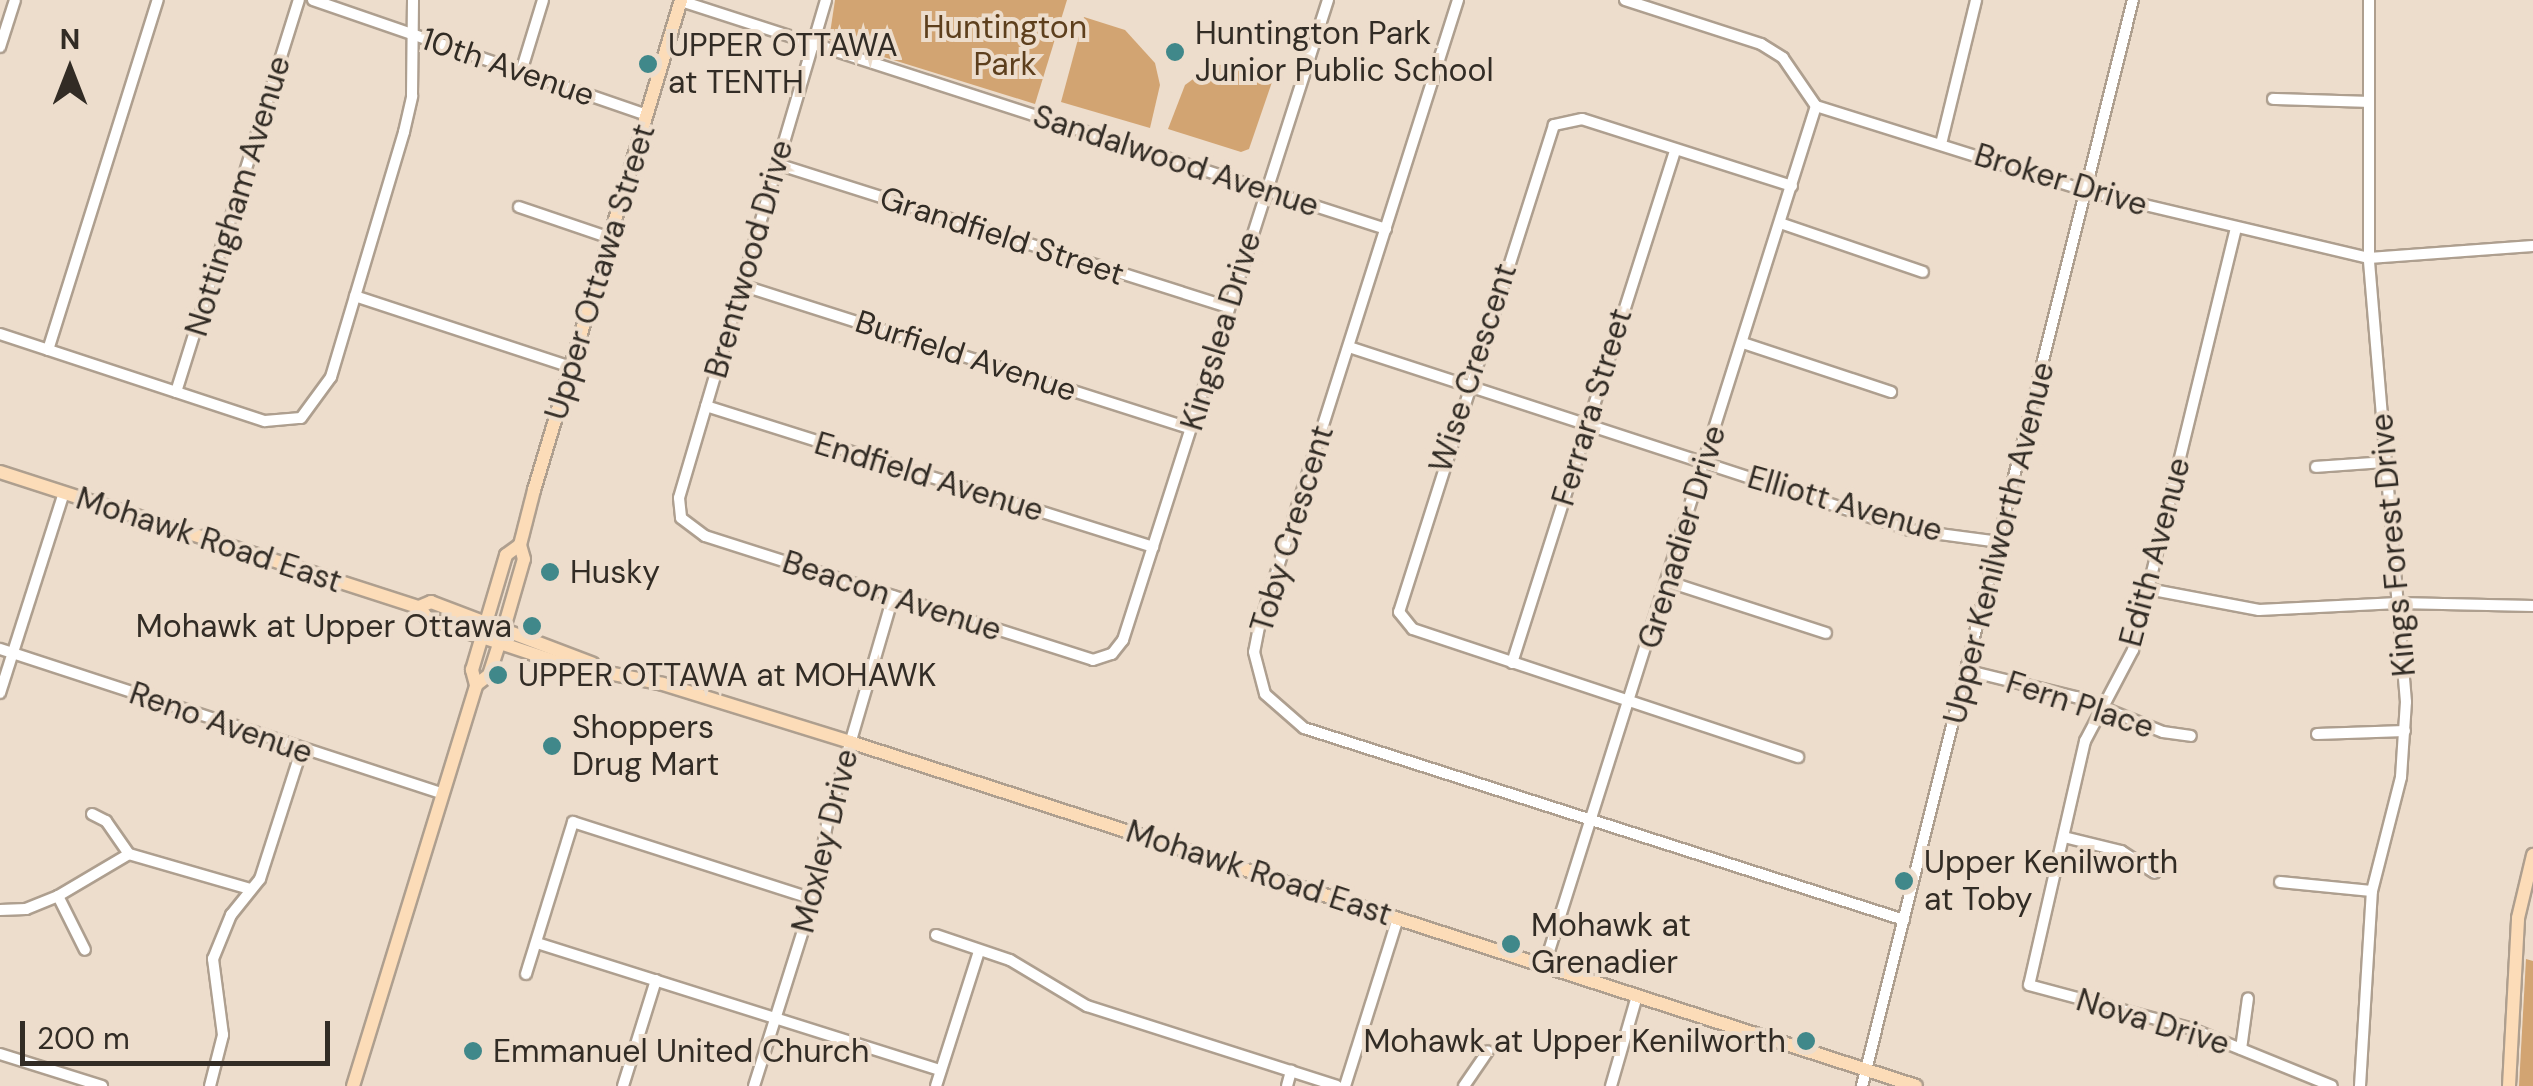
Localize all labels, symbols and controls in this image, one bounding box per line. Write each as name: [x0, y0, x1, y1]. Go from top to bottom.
park label: Huntington Park: [923, 9, 1087, 84]
place label: Huntington Park Junior Public School: [1195, 15, 1494, 90]
north arrow: [20, 20, 120, 120]
street label: 10th Avenue: [417, 20, 599, 114]
text: N: [60, 21, 80, 58]
place label: UPPER OTTAWA at TENTH: [668, 27, 898, 102]
marker: Huntington Park Junior Public School: [1164, 41, 1186, 63]
street label: Nottingham Avenue: [177, 51, 299, 341]
marker: UPPER OTTAWA at TENTH: [637, 53, 659, 75]
street label: Sandalwood Avenue: [1028, 97, 1324, 225]
street label: Upper Ottawa Street: [537, 120, 663, 424]
street label: Brentwood Drive: [697, 136, 801, 382]
street label: Broker Drive: [1970, 136, 2152, 224]
street label: Grandfield Street: [875, 178, 1129, 294]
street label: Kingslea Drive: [1173, 227, 1269, 435]
street label: Wise Crescent: [1421, 259, 1525, 477]
street label: Burfield Avenue: [851, 302, 1081, 410]
street label: Ferrara Street: [1544, 304, 1640, 510]
street label: Upper Kenilworth Avenue: [1935, 358, 2063, 728]
street label: Kings Forest Drive: [2362, 412, 2424, 678]
street label: Toby Crescent: [1242, 421, 1342, 637]
street label: Grenadier Drive: [1630, 421, 1734, 653]
street label: Endfield Avenue: [810, 424, 1048, 530]
street label: Edith Avenue: [2111, 453, 2199, 651]
street label: Elliott Avenue: [1743, 458, 1947, 550]
street label: Mohawk Road East: [71, 479, 347, 601]
street label: Beacon Avenue: [778, 543, 1006, 649]
place label: Husky: [570, 553, 660, 591]
marker: Husky: [539, 561, 561, 583]
place label: Mohawk at Upper Ottawa: [136, 607, 512, 645]
marker: Mohawk at Upper Ottawa: [521, 615, 543, 637]
place label: UPPER OTTAWA at MOHAWK: [518, 656, 936, 694]
street label: Fern Place: [2001, 663, 2159, 747]
marker: UPPER OTTAWA at MOHAWK: [487, 664, 509, 686]
street label: Reno Avenue: [125, 674, 317, 772]
place label: Shoppers Drug Mart: [572, 709, 719, 784]
marker: Shoppers Drug Mart: [541, 735, 563, 757]
street label: Moxley Drive: [784, 745, 866, 937]
street label: Mohawk Road East: [1121, 812, 1397, 934]
place label: Upper Kenilworth at Toby: [1924, 844, 2178, 919]
marker: Upper Kenilworth at Toby: [1893, 870, 1915, 892]
place label: Mohawk at Grenadier: [1531, 907, 1691, 982]
marker: Mohawk at Grenadier: [1500, 933, 1522, 955]
street label: Nova Drive: [2072, 981, 2234, 1063]
scale bar: [25, 1001, 335, 1063]
text: 200 m: [37, 1019, 130, 1058]
place label: Mohawk at Upper Kenilworth: [1363, 1022, 1786, 1060]
marker: Mohawk at Upper Kenilworth: [1795, 1030, 1817, 1052]
place label: Emmanuel United Church: [493, 1032, 870, 1070]
marker: Emmanuel United Church: [462, 1040, 484, 1062]

